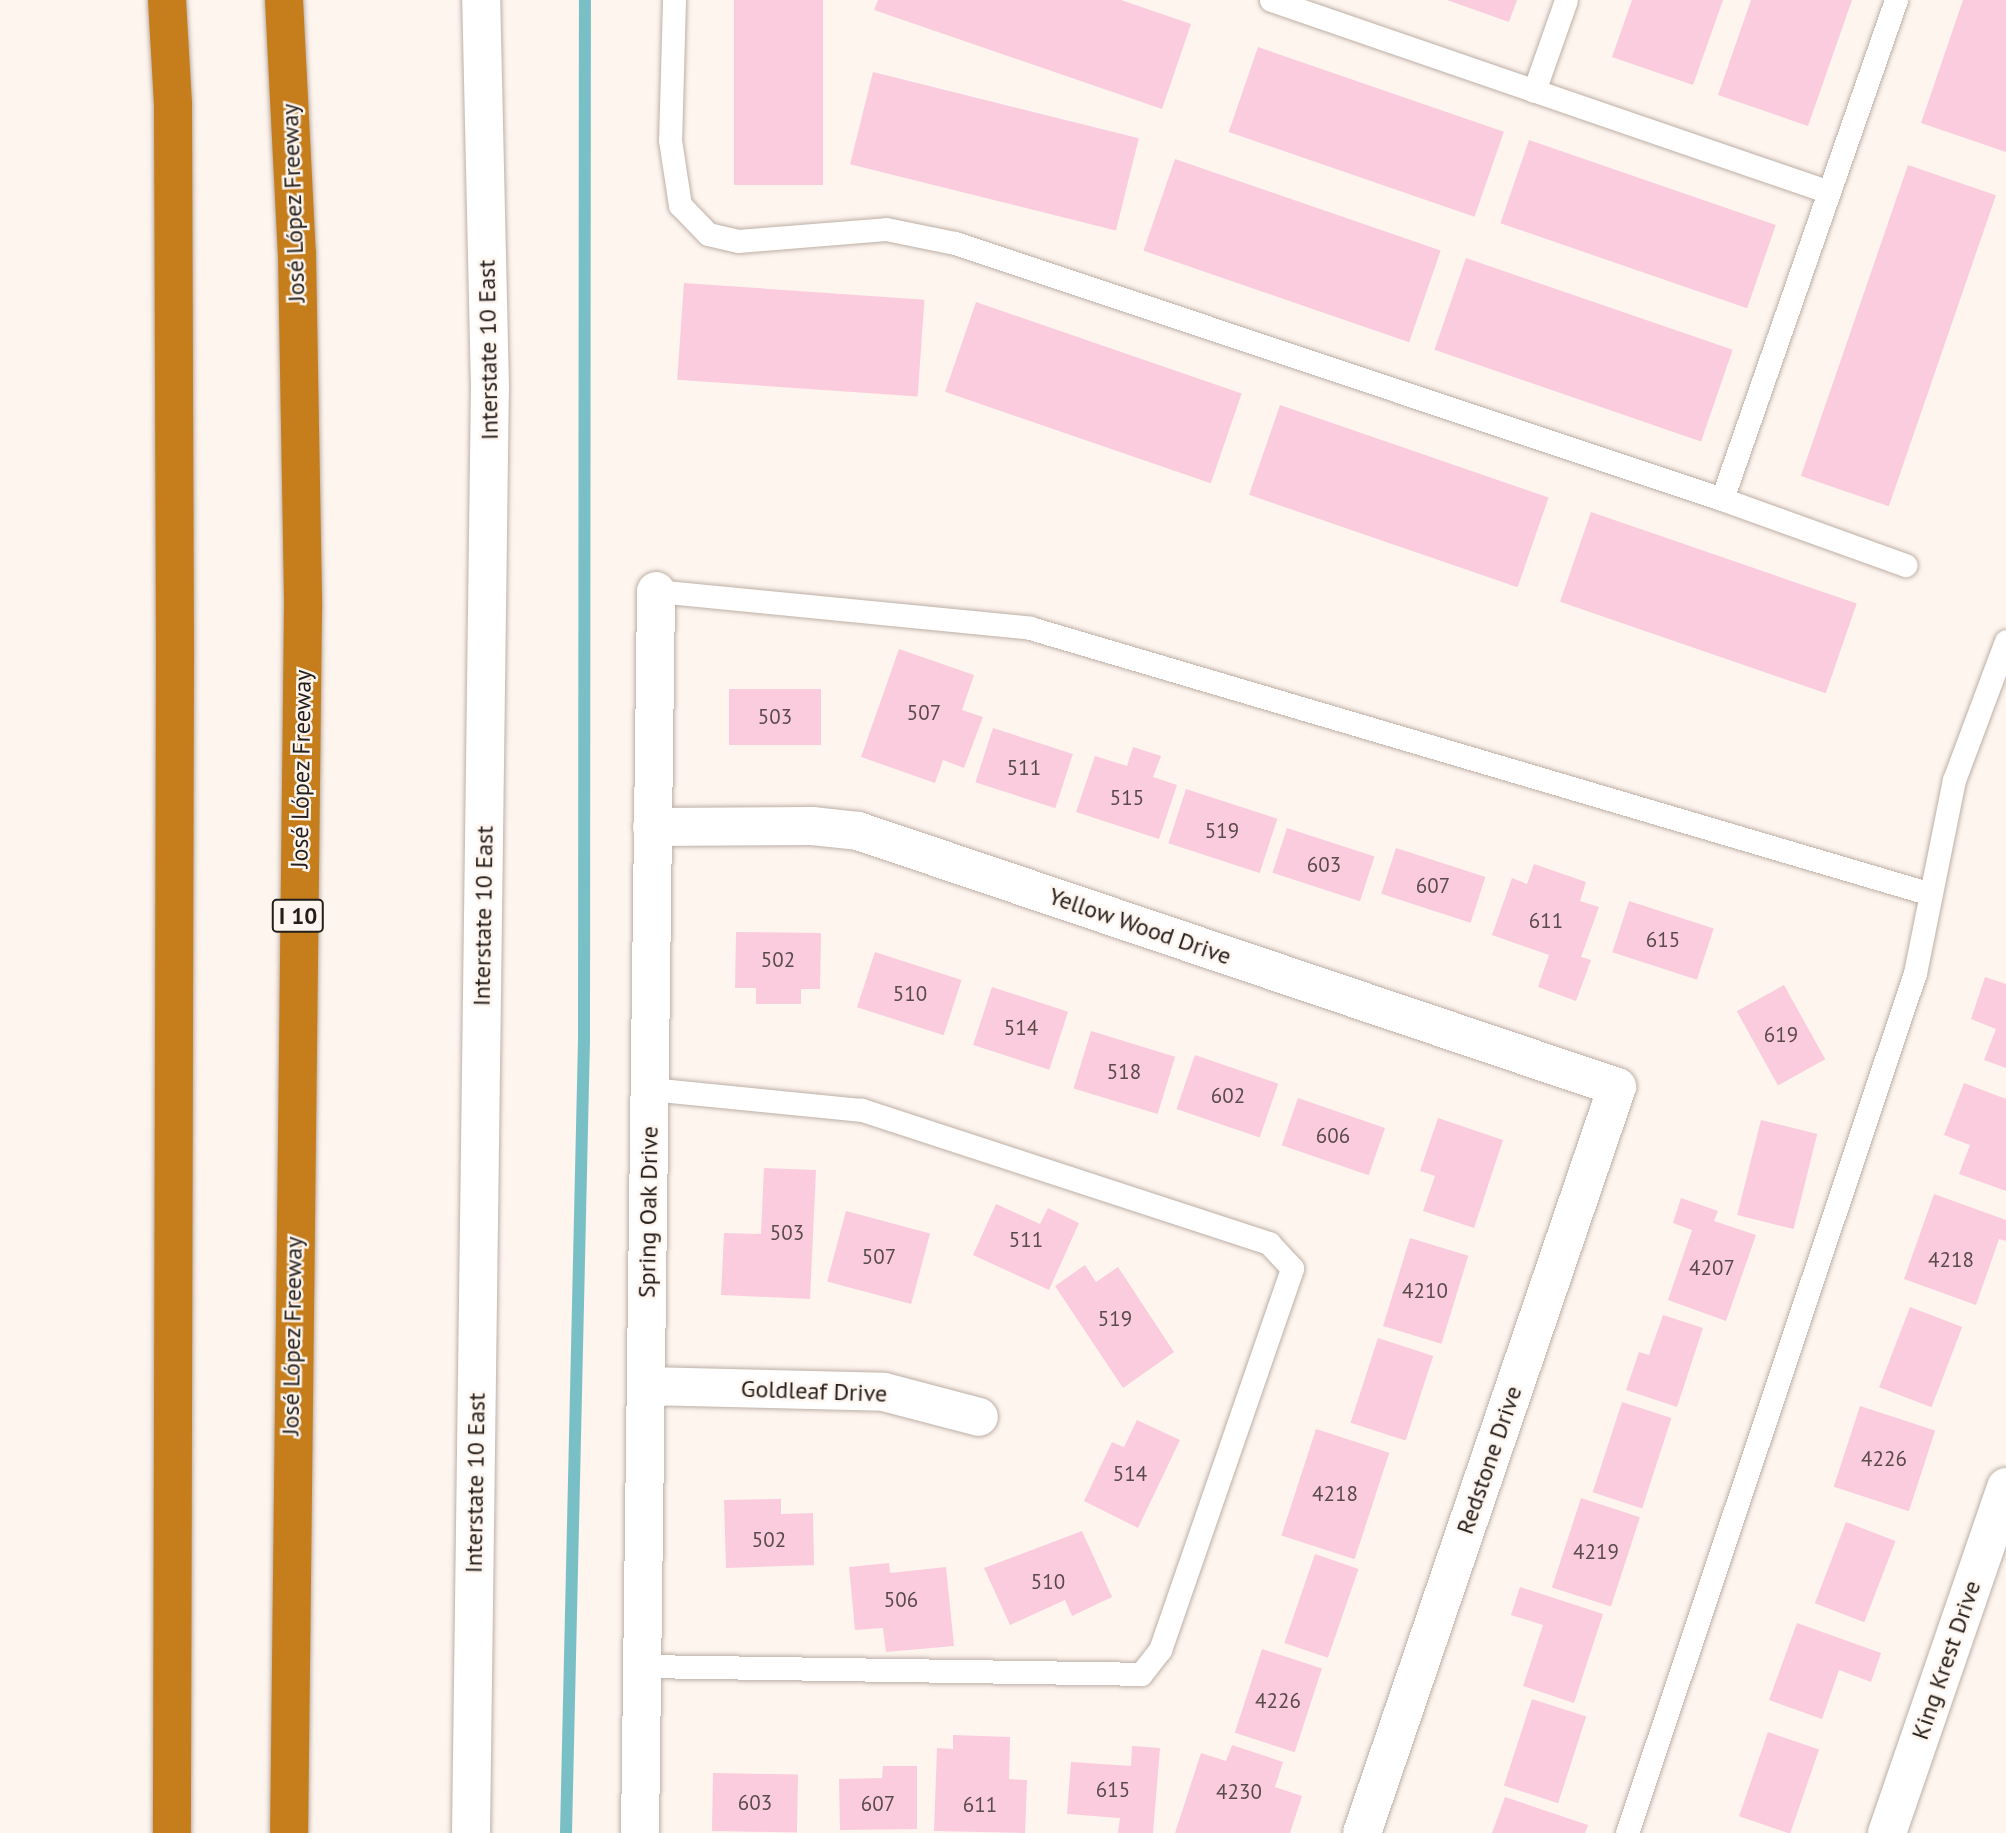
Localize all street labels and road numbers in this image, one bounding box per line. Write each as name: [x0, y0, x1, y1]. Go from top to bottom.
street label: José López Freeway: [275, 103, 311, 303]
street label: Interstate 10 East: [472, 259, 504, 441]
street label: José López Freeway: [285, 669, 317, 869]
street label: Interstate 10 East: [467, 825, 499, 1007]
street label: Yellow Wood Drive: [1045, 881, 1235, 971]
road number: I 10: [272, 897, 324, 936]
street label: Spring Oak Drive: [632, 1125, 664, 1299]
street label: José López Freeway: [276, 1236, 308, 1436]
street label: Goldleaf Drive: [740, 1374, 888, 1408]
street label: Redstone Drive: [1450, 1382, 1528, 1538]
street label: Interstate 10 East: [459, 1392, 491, 1574]
street label: King Krest Drive: [1905, 1577, 1987, 1743]

